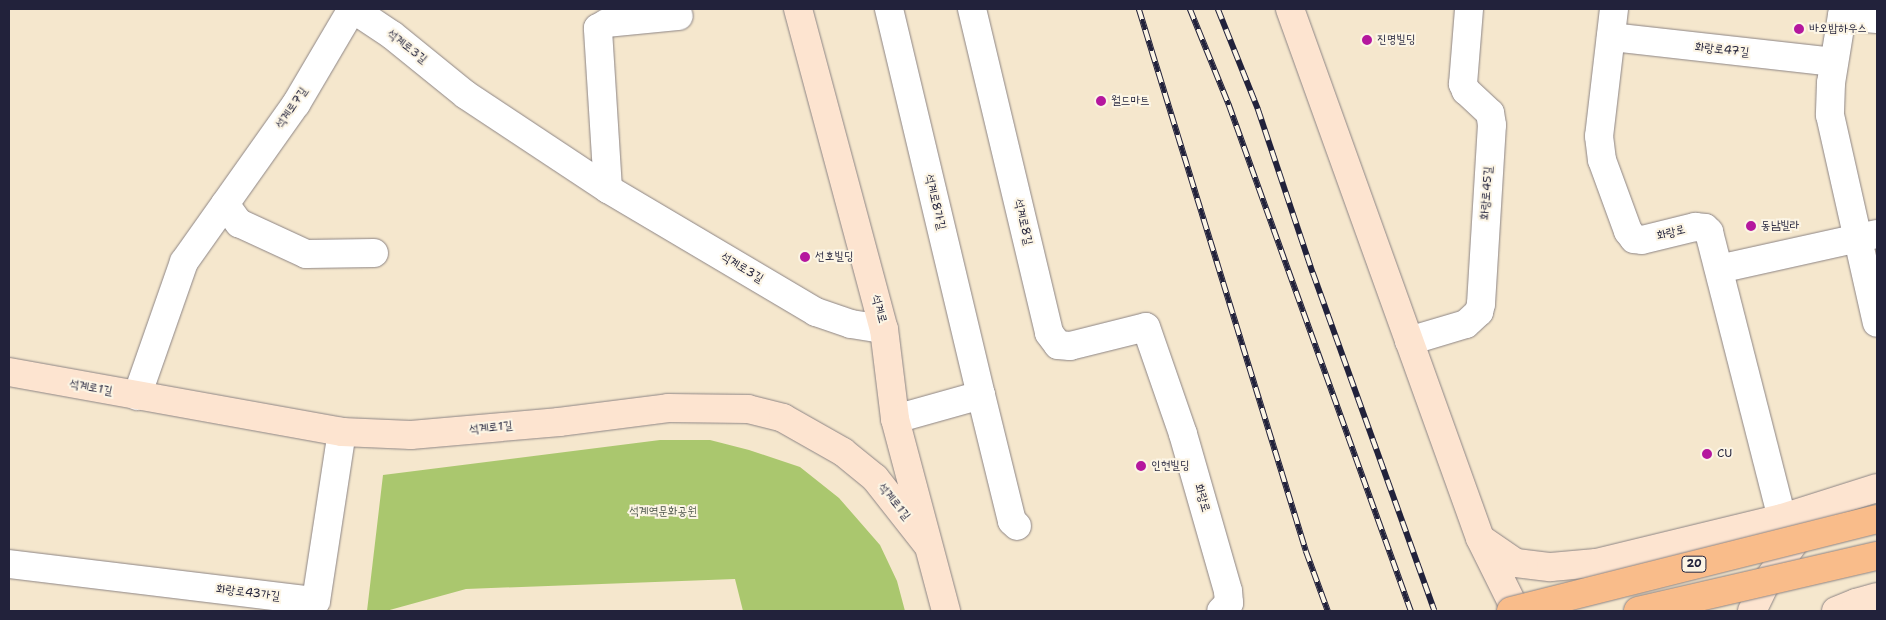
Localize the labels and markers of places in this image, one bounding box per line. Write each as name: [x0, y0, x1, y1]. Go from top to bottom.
place label: 바오밥하우스: [1809, 22, 1867, 36]
marker: 바오밥하우스: [1793, 23, 1805, 35]
place label: 진명빌딩: [1377, 33, 1416, 47]
marker: 진명빌딩: [1361, 34, 1373, 46]
place label: 월드마트: [1111, 94, 1150, 108]
marker: 월드마트: [1095, 95, 1107, 107]
place label: 동남빌라: [1761, 219, 1800, 233]
marker: 동남빌라: [1745, 220, 1757, 232]
place label: 선호빌딩: [815, 250, 854, 264]
marker: 선호빌딩: [799, 251, 811, 263]
place label: CU: [1717, 447, 1732, 461]
marker: CU: [1701, 448, 1713, 460]
place label: 인현빌딩: [1151, 459, 1190, 473]
marker: 인현빌딩: [1135, 460, 1147, 472]

